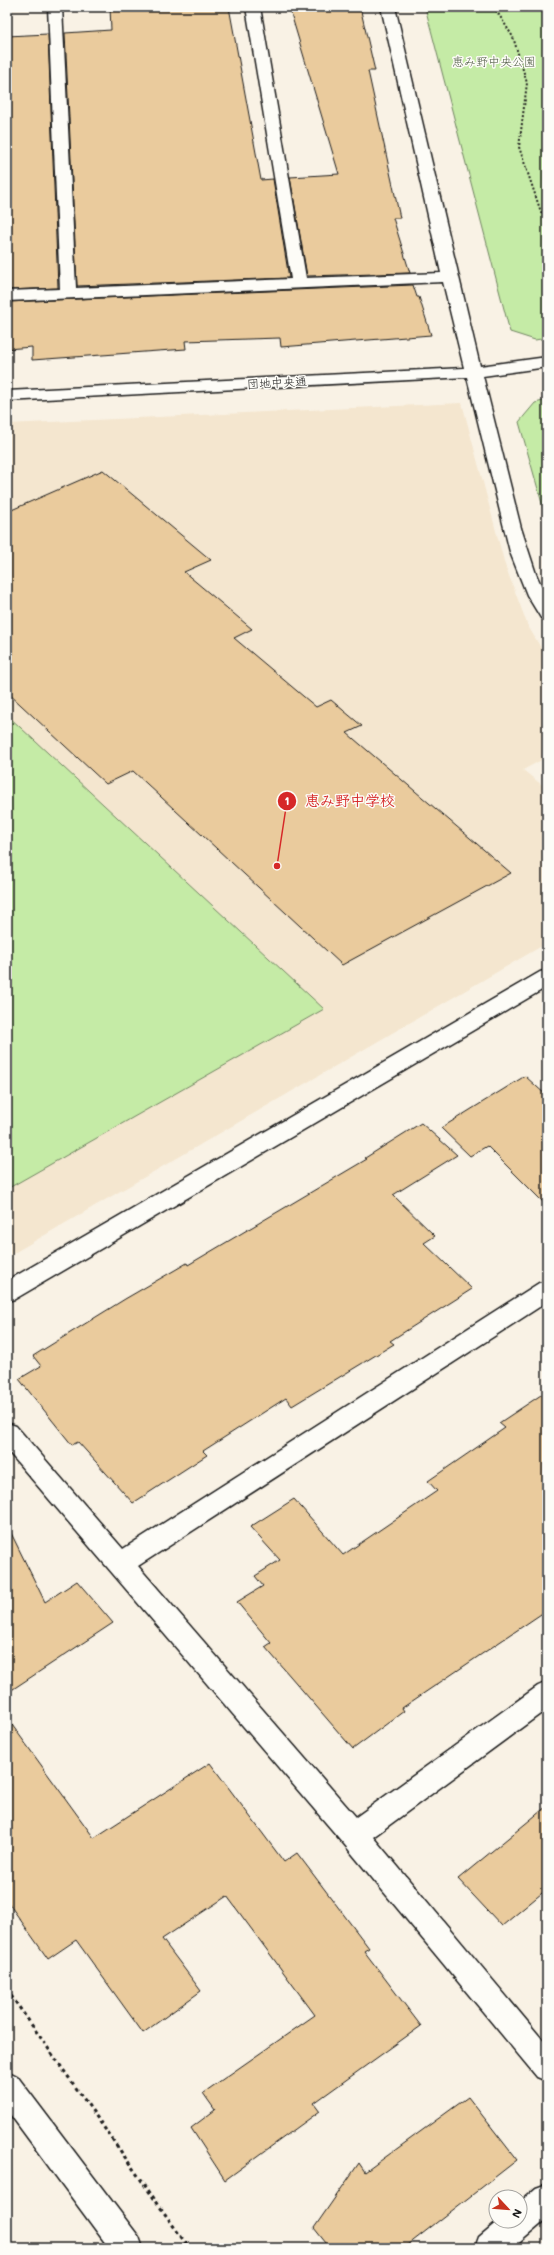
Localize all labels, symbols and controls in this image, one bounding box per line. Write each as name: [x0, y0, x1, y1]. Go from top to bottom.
park label: 恵み野中央公園: [452, 53, 536, 69]
street label: 団地中央通: [247, 372, 307, 392]
callout: 恵み野中学校: [277, 787, 403, 814]
text: 恵み野中学校: [305, 790, 395, 810]
text: 1: [284, 792, 290, 808]
north arrow: [488, 2189, 528, 2229]
text: N: [509, 2207, 526, 2221]

